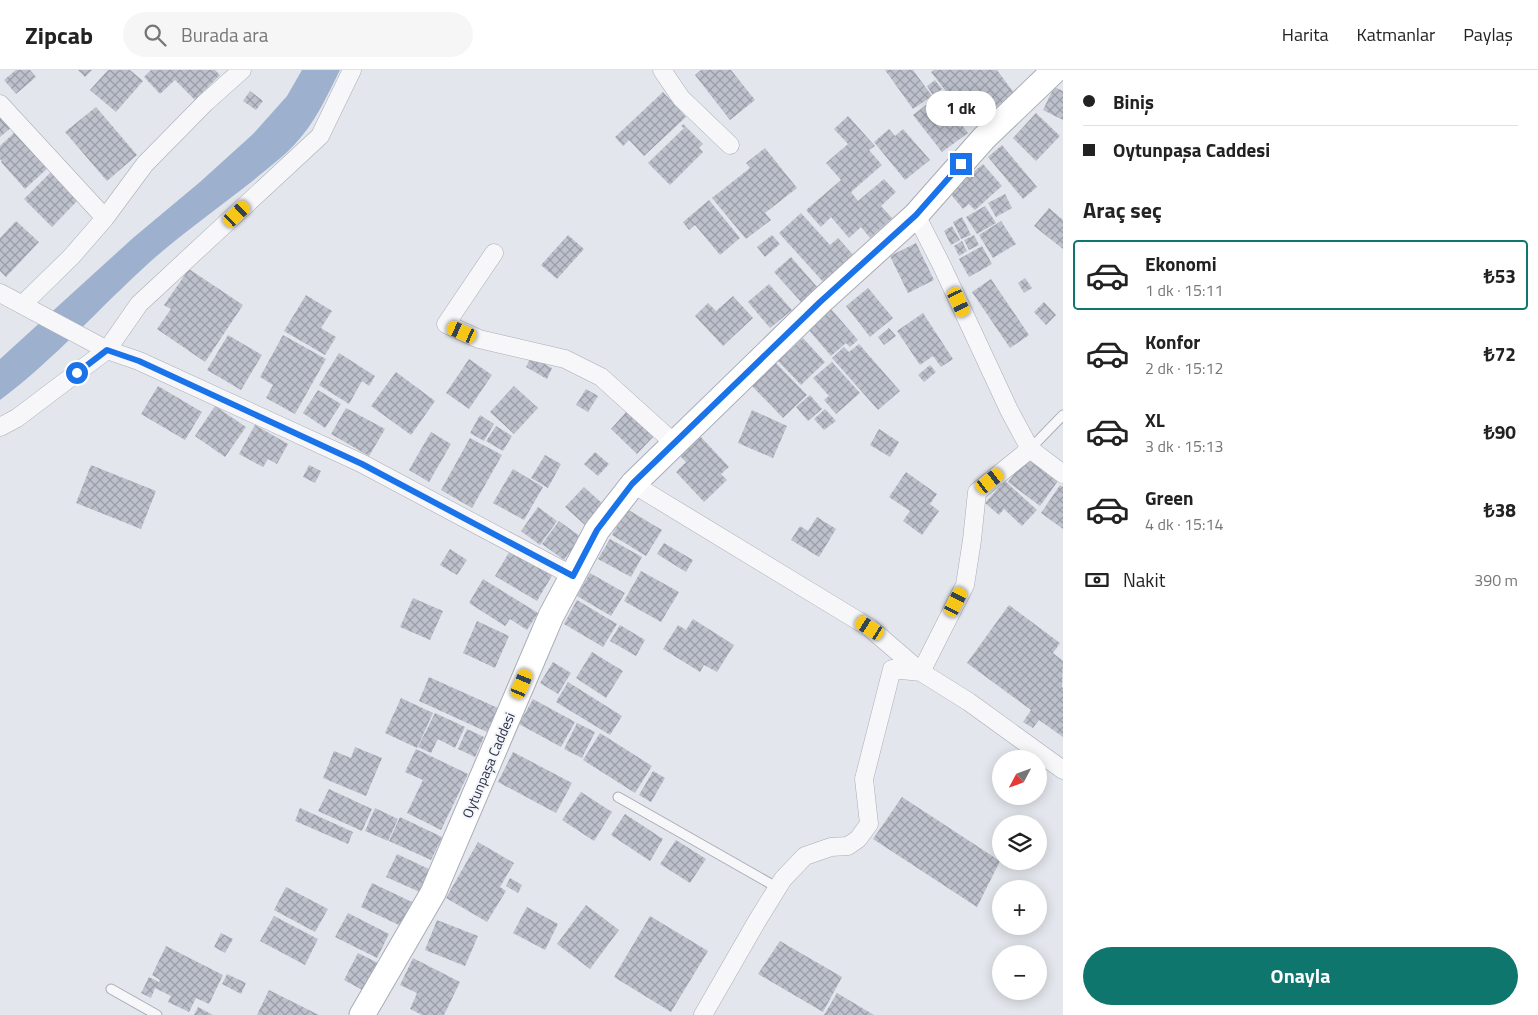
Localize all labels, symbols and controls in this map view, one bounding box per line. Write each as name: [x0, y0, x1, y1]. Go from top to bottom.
search box: [123, 12, 473, 57]
text: Zipcab: [25, 17, 93, 53]
text: Burada ara: [181, 20, 268, 49]
icon: search: [141, 21, 169, 49]
text: Harita: [1282, 21, 1329, 48]
text: Katmanlar: [1357, 21, 1435, 48]
text: Paylaş: [1463, 21, 1513, 48]
text: Biniş: [1113, 87, 1154, 116]
callout: 1 dk: [926, 92, 996, 126]
text: 1 dk: [946, 96, 976, 120]
text: Oytunpaşa Caddesi: [1113, 135, 1270, 164]
route end: [950, 153, 972, 175]
text: Araç seç: [1083, 193, 1162, 227]
car: [220, 198, 253, 230]
text: Ekonomi: [1145, 249, 1217, 278]
icon: car: [1085, 253, 1130, 298]
text: ₺53: [1484, 261, 1516, 290]
text: 1 dk · 15:11: [1145, 278, 1223, 302]
car: [945, 285, 972, 319]
car: [445, 319, 478, 345]
text: Konfor: [1145, 327, 1200, 356]
icon: car: [1085, 331, 1130, 376]
text: ₺72: [1484, 339, 1516, 368]
text: 2 dk · 15:12: [1145, 356, 1223, 380]
route start: [66, 362, 88, 384]
text: XL: [1145, 405, 1165, 434]
icon: car: [1085, 409, 1130, 454]
text: ₺90: [1484, 417, 1516, 446]
text: 3 dk · 15:13: [1145, 434, 1223, 458]
car: [973, 466, 1006, 496]
text: Green: [1145, 483, 1194, 512]
icon: car: [1085, 487, 1130, 532]
text: ₺38: [1484, 495, 1516, 524]
text: 4 dk · 15:14: [1145, 512, 1223, 536]
text: Nakit: [1123, 565, 1165, 594]
icon: cash: [1083, 566, 1111, 594]
text: 390 m: [1474, 568, 1518, 592]
car: [942, 585, 969, 619]
car: [853, 614, 886, 642]
car: [509, 667, 534, 701]
street label: Oytunpaşa Caddesi: [456, 709, 520, 821]
north arrow: [992, 750, 1048, 805]
map controls: [992, 750, 1047, 1000]
button: layers: [992, 815, 1047, 870]
button: +: [992, 880, 1047, 935]
button: −: [992, 945, 1047, 1000]
button: Onayla: [1083, 947, 1518, 1005]

